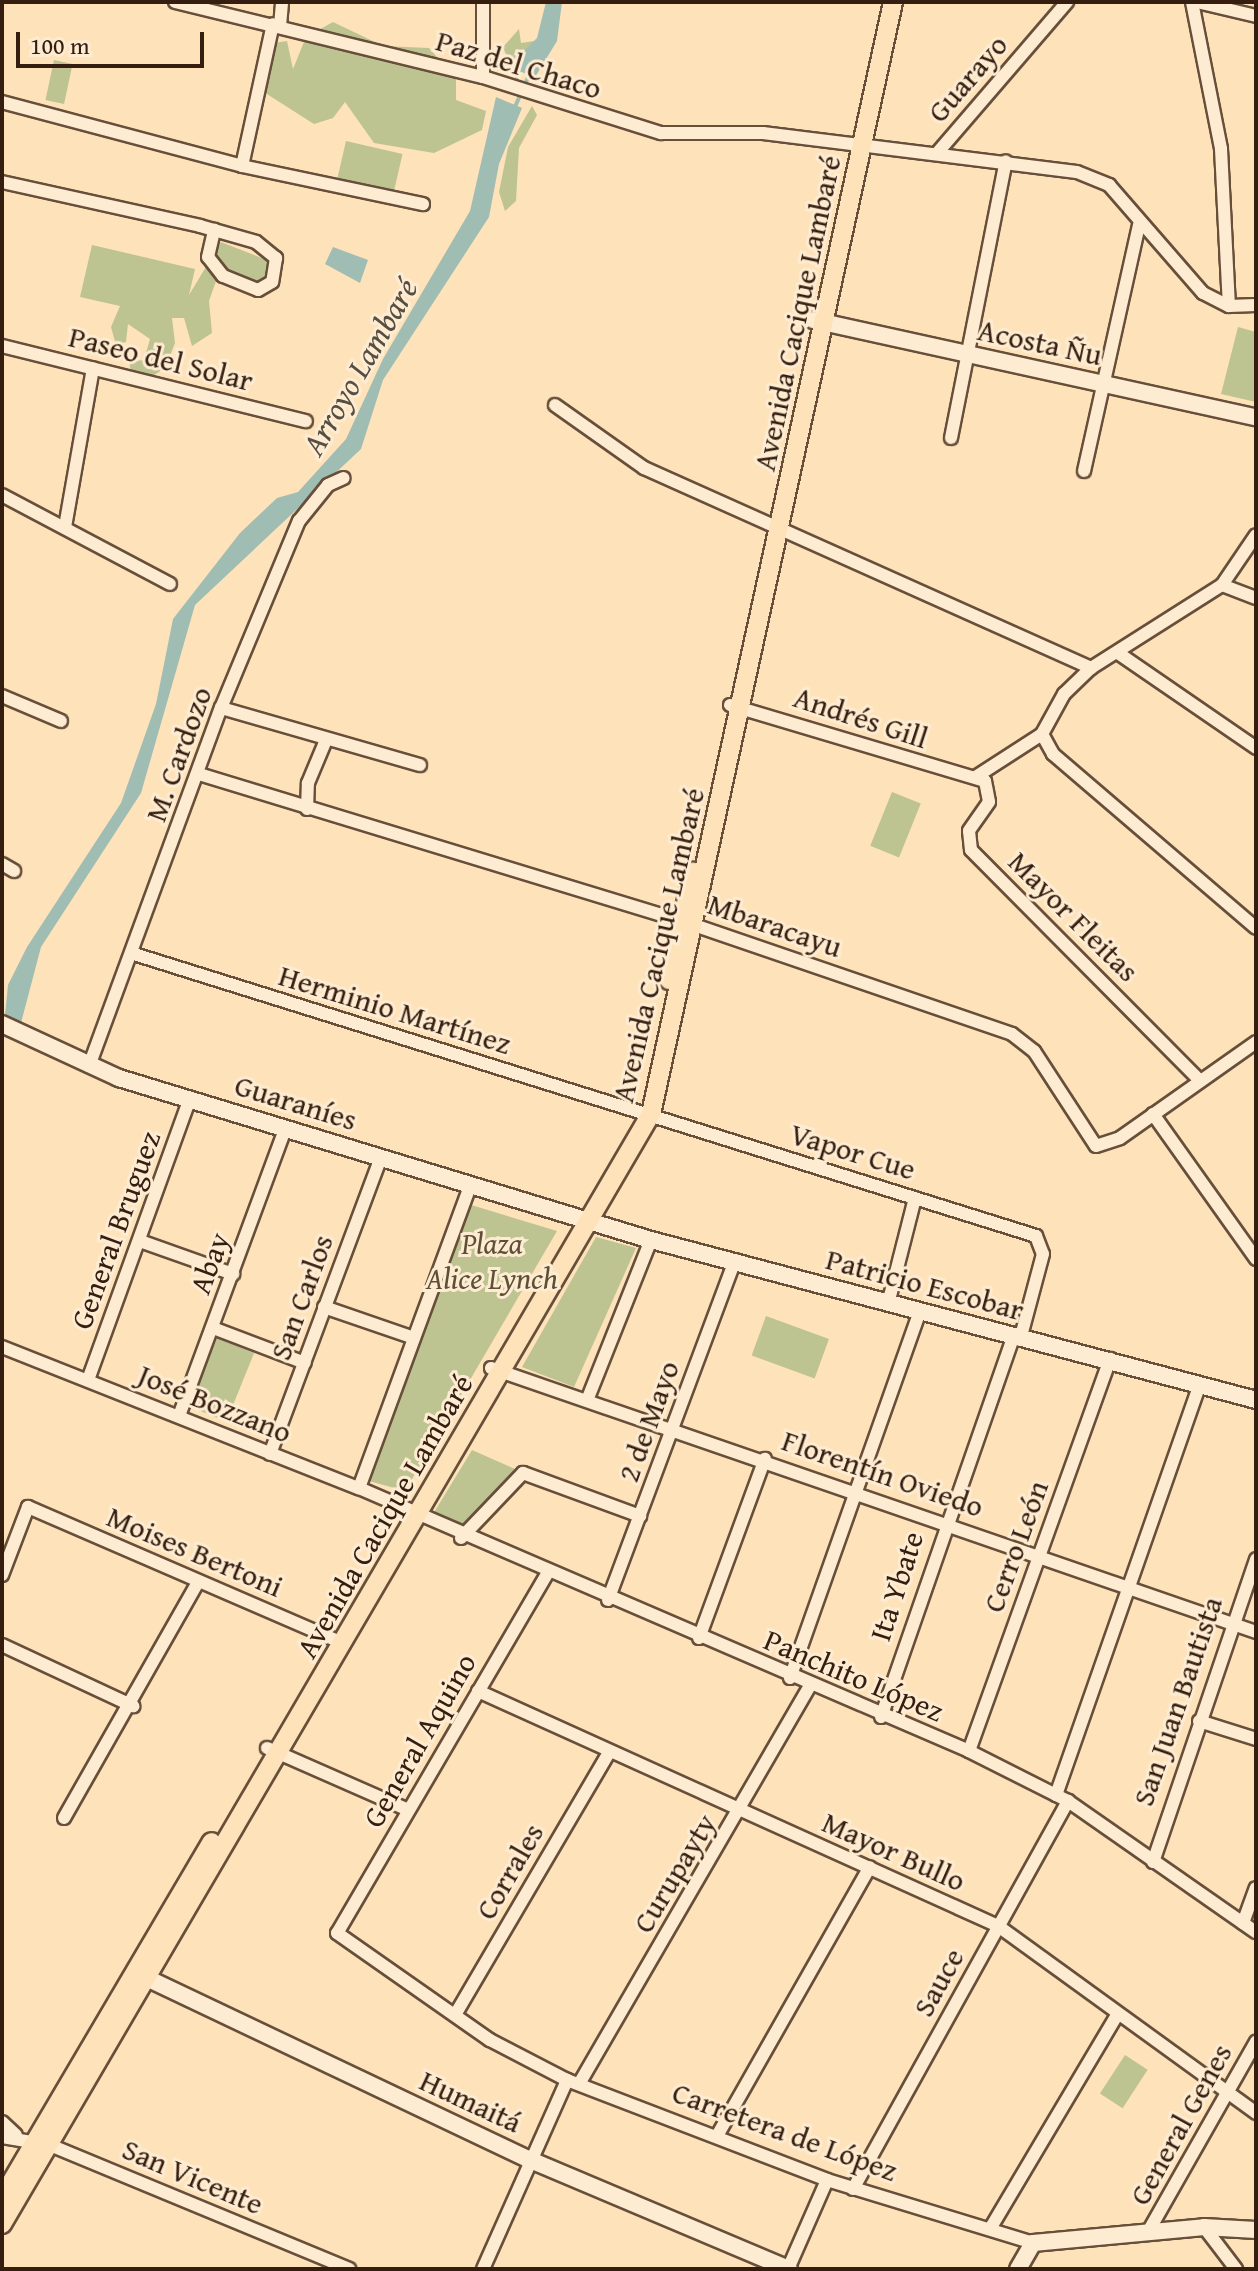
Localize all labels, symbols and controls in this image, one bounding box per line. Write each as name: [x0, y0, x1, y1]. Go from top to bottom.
scale bar: [20, 16, 208, 66]
street label: Paz del Chaco: [432, 22, 606, 106]
street label: Guarayo: [919, 27, 1015, 129]
text: 100 m: [30, 28, 90, 63]
street label: Avenida Cacique Lambaré: [746, 152, 848, 474]
water label: Arroyo Lambaré: [294, 272, 426, 462]
street label: Acosta Ñu: [975, 311, 1105, 373]
street label: Paseo del Solar: [65, 318, 257, 398]
street label: Andrés Gill: [789, 678, 933, 756]
street label: M. Cardozo: [137, 682, 219, 826]
street label: Avenida Cacique Lambaré: [604, 784, 712, 1106]
street label: Mayor Fleitas: [1001, 843, 1147, 989]
street label: Mbaracayu: [703, 885, 847, 965]
street label: Herminio Martínez: [275, 957, 515, 1061]
street label: Guaraníes: [231, 1066, 361, 1138]
street label: Vapor Cue: [786, 1115, 920, 1187]
street label: General Bruguez: [63, 1126, 167, 1334]
park label: Plaza Alice Lynch: [426, 1225, 558, 1296]
street label: Abay: [181, 1227, 237, 1299]
street label: San Carlos: [262, 1229, 340, 1365]
street label: Patricio Escobar: [822, 1240, 1028, 1328]
street label: José Bozzano: [133, 1356, 297, 1450]
street label: 2 de Mayo: [610, 1356, 686, 1486]
street label: Avenida Cacique Lambaré: [288, 1368, 480, 1664]
street label: Florentín Oviedo: [778, 1422, 988, 1524]
street label: Cerro León: [975, 1475, 1055, 1617]
street label: Moises Bertoni: [102, 1498, 288, 1604]
street label: Ita Ybate: [861, 1527, 931, 1645]
street label: San Juan Bautista: [1124, 1592, 1230, 1810]
street label: Panchito López: [759, 1621, 949, 1729]
street label: General Aquino: [355, 1647, 483, 1833]
street label: Mayor Bullo: [817, 1803, 971, 1899]
street label: Curupayty: [625, 1807, 723, 1939]
street label: Corrales: [467, 1817, 551, 1925]
street label: Sauce: [905, 1942, 971, 2022]
street label: General Genes: [1121, 2037, 1239, 2211]
street label: Humaitá: [414, 2062, 528, 2140]
street label: Carretera de López: [668, 2074, 902, 2188]
street label: San Vicente: [117, 2130, 269, 2222]

